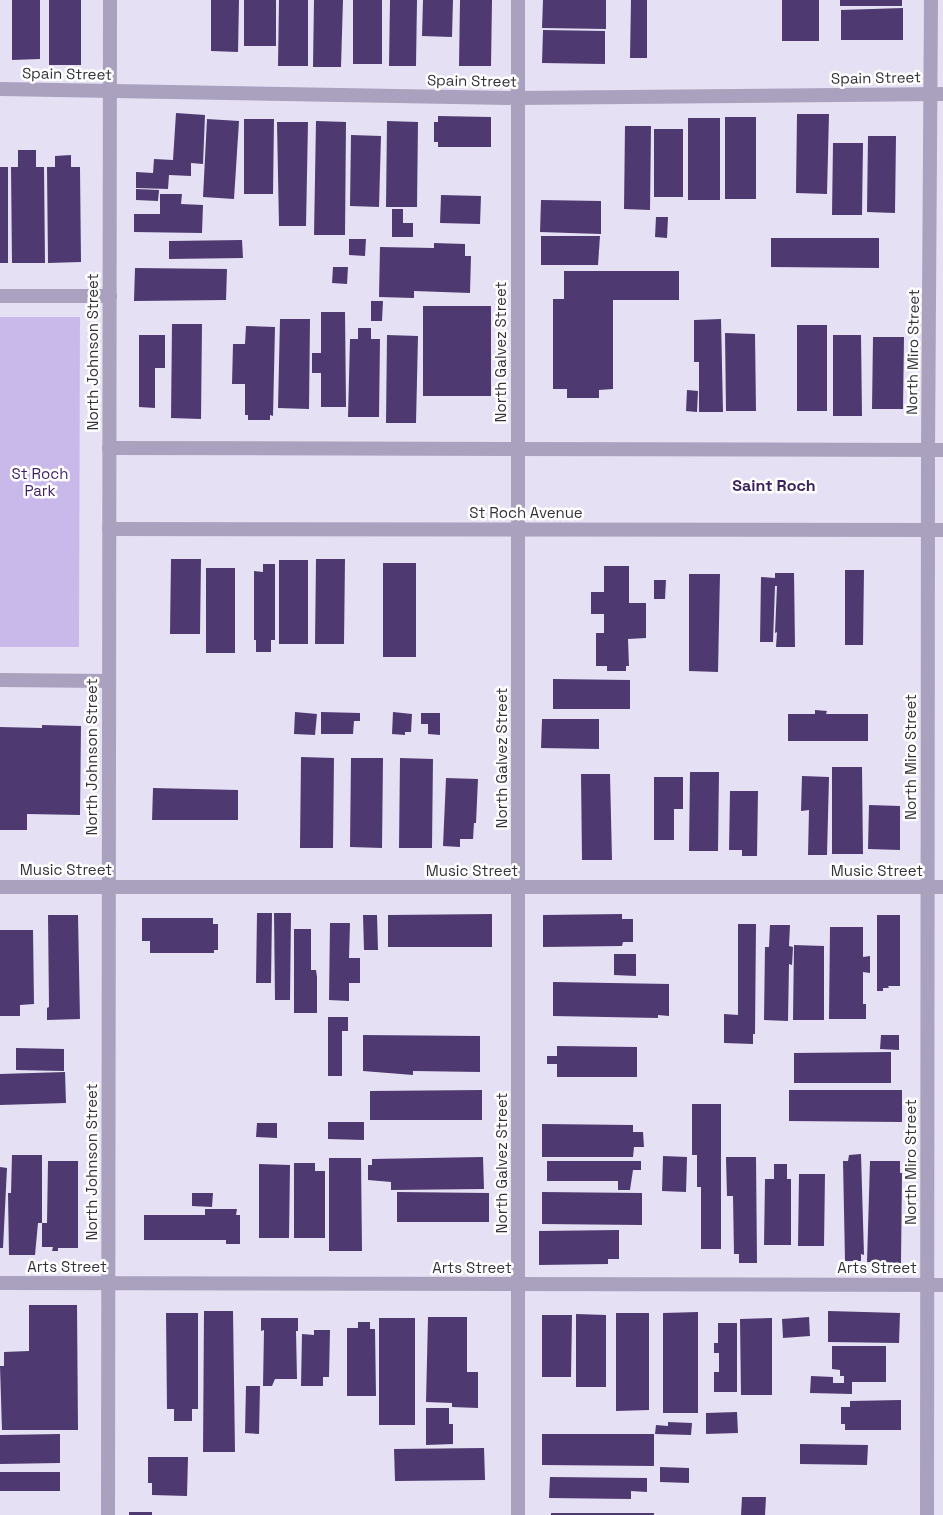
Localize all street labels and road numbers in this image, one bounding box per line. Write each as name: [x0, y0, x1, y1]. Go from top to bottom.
street label: Spain Street: [22, 63, 112, 84]
street label: Spain Street: [831, 67, 921, 88]
street label: Spain Street: [427, 70, 517, 91]
street label: North Johnson Street: [83, 273, 102, 431]
street label: North Galvez Street: [491, 281, 510, 422]
street label: North Miro Street: [902, 289, 923, 415]
street label: St Roch Avenue: [469, 503, 583, 522]
street label: North Johnson Street: [82, 678, 101, 836]
street label: North Galvez Street: [492, 687, 511, 828]
street label: North Miro Street: [901, 694, 920, 820]
street label: Music Street: [20, 860, 112, 879]
street label: Music Street: [426, 861, 518, 880]
street label: Music Street: [831, 861, 923, 880]
street label: North Johnson Street: [82, 1083, 101, 1241]
street label: North Galvez Street: [492, 1092, 511, 1233]
street label: North Miro Street: [901, 1099, 920, 1225]
street label: Arts Street: [27, 1257, 107, 1276]
street label: Arts Street: [432, 1258, 512, 1277]
street label: Arts Street: [837, 1258, 917, 1277]

